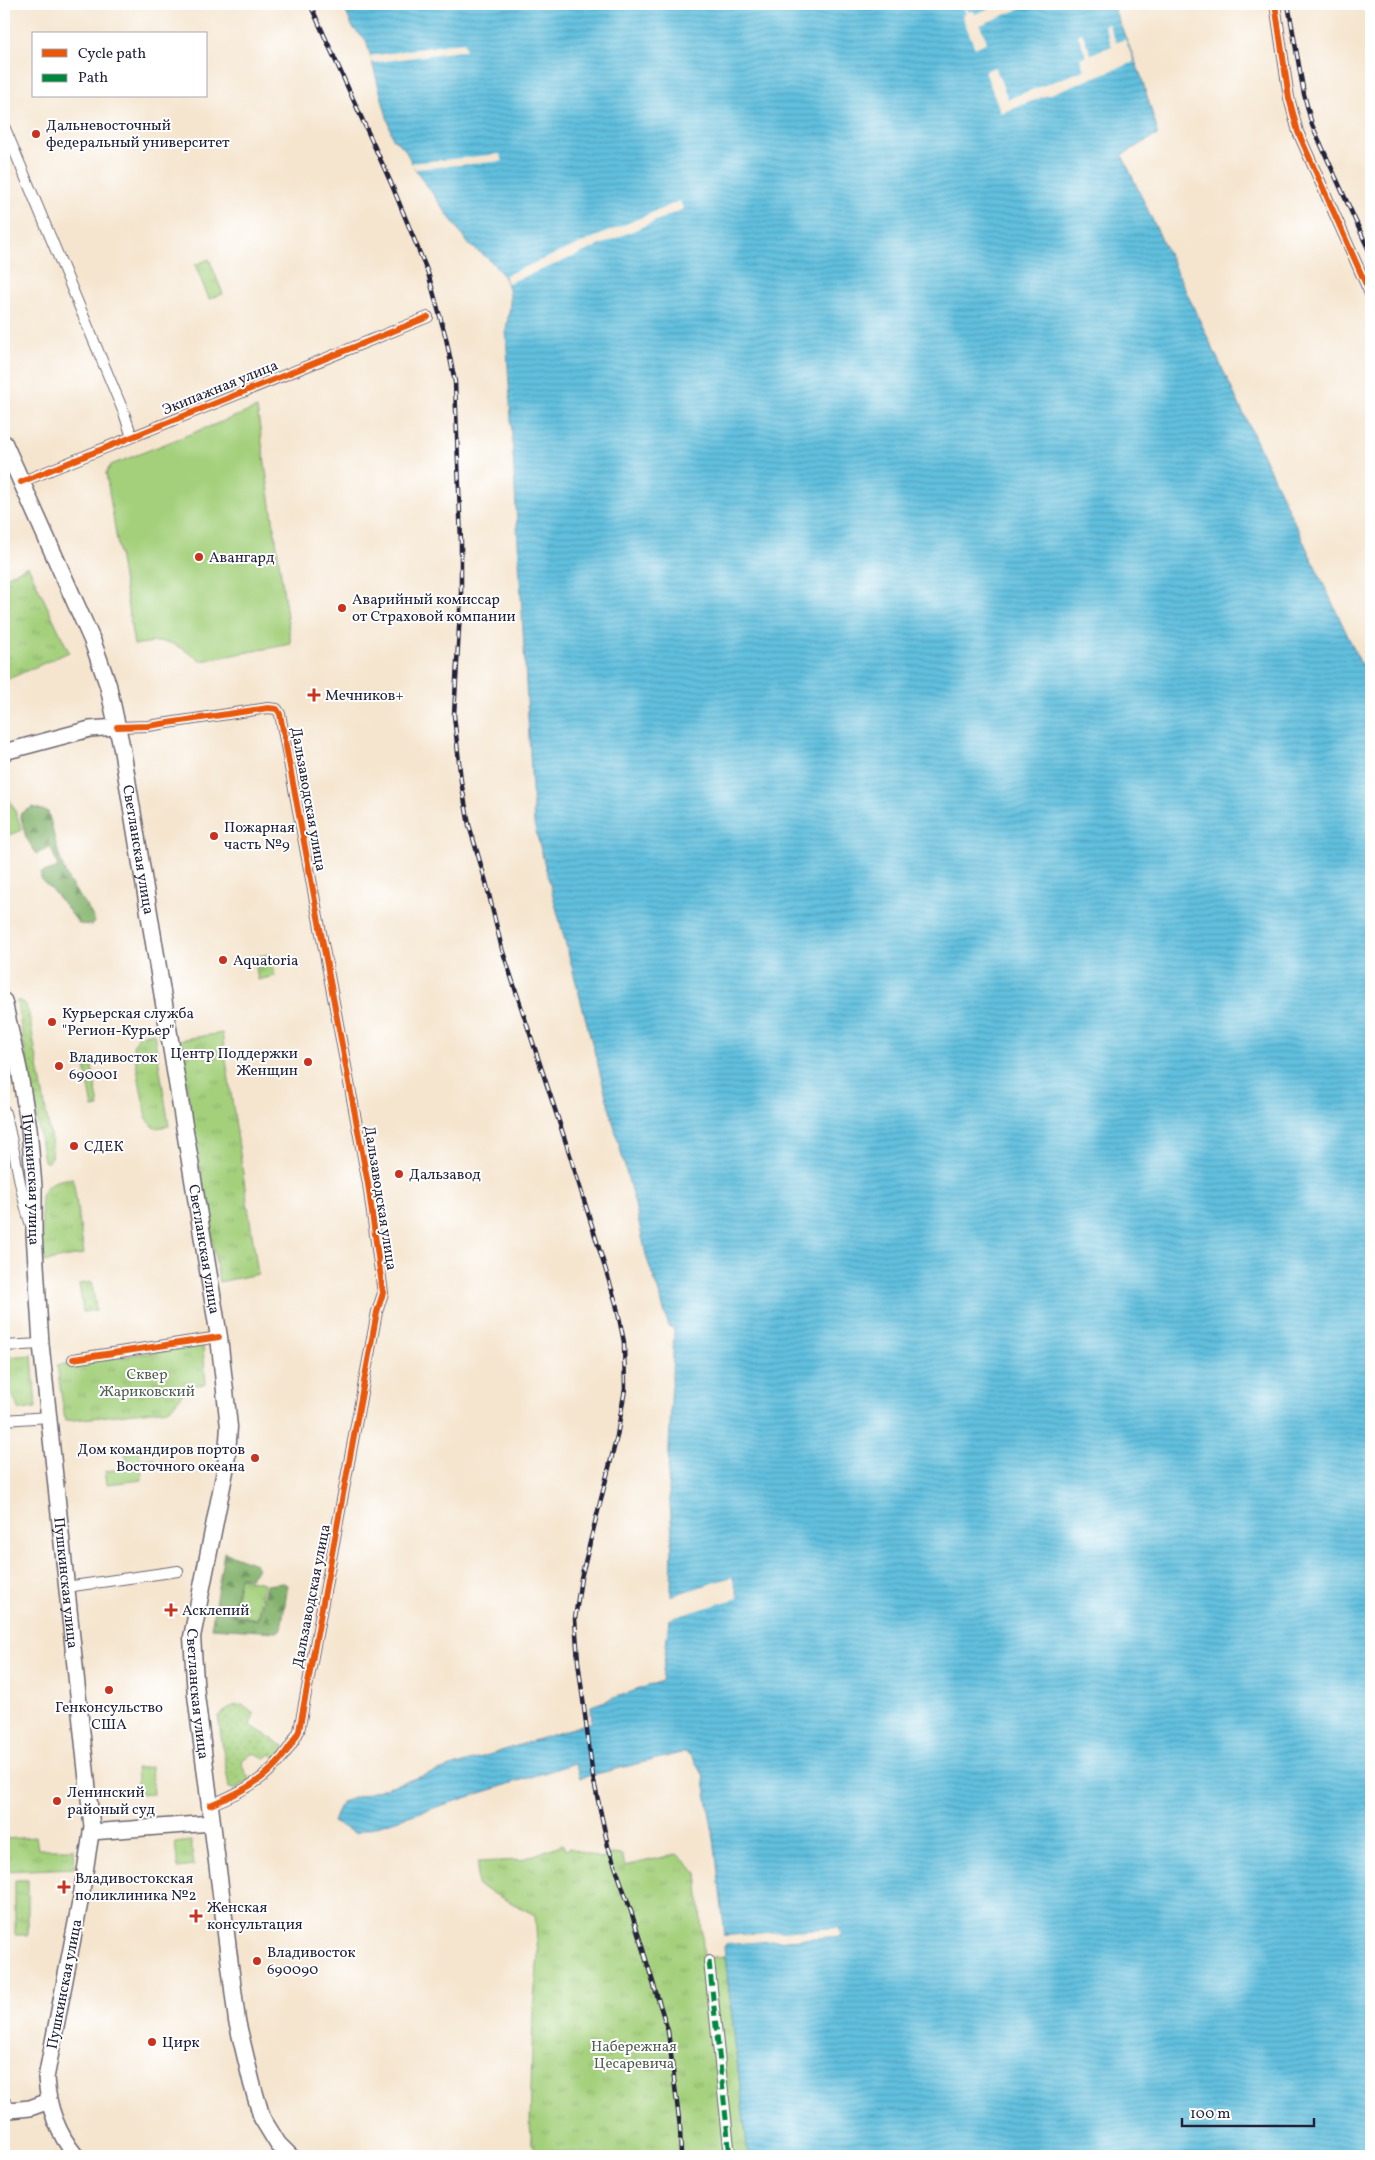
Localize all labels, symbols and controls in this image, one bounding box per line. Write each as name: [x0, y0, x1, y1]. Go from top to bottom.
legend: [32, 32, 208, 98]
text: Cycle path: [78, 44, 146, 65]
text: Path: [78, 68, 108, 89]
place label: Дальневосточный федеральный университет: [46, 116, 230, 154]
marker: Дальневосточный федеральный университет: [30, 128, 42, 140]
street label: Экипажная улица: [160, 356, 282, 421]
place label: Авангард: [209, 548, 275, 569]
marker: Авангард: [193, 551, 205, 563]
place label: Аварийный комиссар от Страховой компании: [352, 590, 516, 628]
marker: Аварийный комиссар от Страховой компании: [336, 602, 348, 614]
place label: Мечников+: [325, 686, 404, 707]
marker: Мечников+: [307, 688, 321, 702]
street label: Дальзаводская улица: [284, 725, 331, 873]
street label: Светланская улица: [116, 783, 158, 916]
place label: Пожарная часть №9: [224, 818, 295, 856]
marker: Пожарная часть №9: [208, 830, 220, 842]
place label: Aquatoria: [233, 951, 299, 972]
marker: Aquatoria: [217, 954, 229, 966]
place label: Курьерская служба "Регион-Курьер": [62, 1004, 194, 1042]
marker: Курьерская служба "Регион-Курьер": [46, 1016, 58, 1028]
place label: Центр Поддержки Женщин: [170, 1044, 298, 1082]
place label: Владивосток 690001: [69, 1048, 158, 1086]
marker: Центр Поддержки Женщин: [302, 1056, 314, 1068]
marker: Владивосток 690001: [53, 1060, 65, 1072]
street label: Пушкинская улица: [15, 1112, 44, 1246]
street label: Дальзаводская улица: [358, 1124, 401, 1272]
place label: СДЕК: [84, 1137, 124, 1158]
marker: СДЕК: [68, 1140, 80, 1152]
place label: Дальзавод: [409, 1165, 481, 1186]
marker: Дальзавод: [393, 1168, 405, 1180]
street label: Светланская улица: [182, 1183, 224, 1316]
park label: Сквер Жариковский: [99, 1365, 195, 1403]
place label: Дом командиров портов Восточного океана: [78, 1440, 245, 1478]
marker: Дом командиров портов Восточного океана: [249, 1452, 261, 1464]
street label: Пушкинская улица: [47, 1516, 82, 1650]
street label: Дальзаводская улица: [288, 1523, 337, 1670]
place label: Асклепий: [182, 1601, 249, 1622]
marker: Асклепий: [164, 1603, 178, 1617]
street label: Светланская улица: [180, 1626, 213, 1760]
marker: Генконсульство США: [103, 1684, 115, 1696]
place label: Генконсульство США: [55, 1698, 163, 1736]
place label: Ленинский районый суд: [67, 1783, 155, 1821]
marker: Ленинский районый суд: [51, 1795, 63, 1807]
place label: Владивостокская поликлиника №2: [75, 1869, 197, 1907]
marker: Владивостокская поликлиника №2: [57, 1880, 71, 1894]
place label: Женская консультация: [207, 1898, 303, 1936]
marker: Женская консультация: [189, 1909, 203, 1923]
street label: Пушкинская улица: [43, 1918, 88, 2051]
place label: Владивосток 690090: [267, 1943, 356, 1981]
marker: Владивосток 690090: [251, 1955, 263, 1967]
place label: Цирк: [162, 2033, 200, 2054]
marker: Цирк: [146, 2036, 158, 2048]
park label: Набережная Цесаревича: [591, 2037, 677, 2075]
scale bar: [1182, 2095, 1315, 2127]
text: 100 m: [1190, 2104, 1230, 2125]

